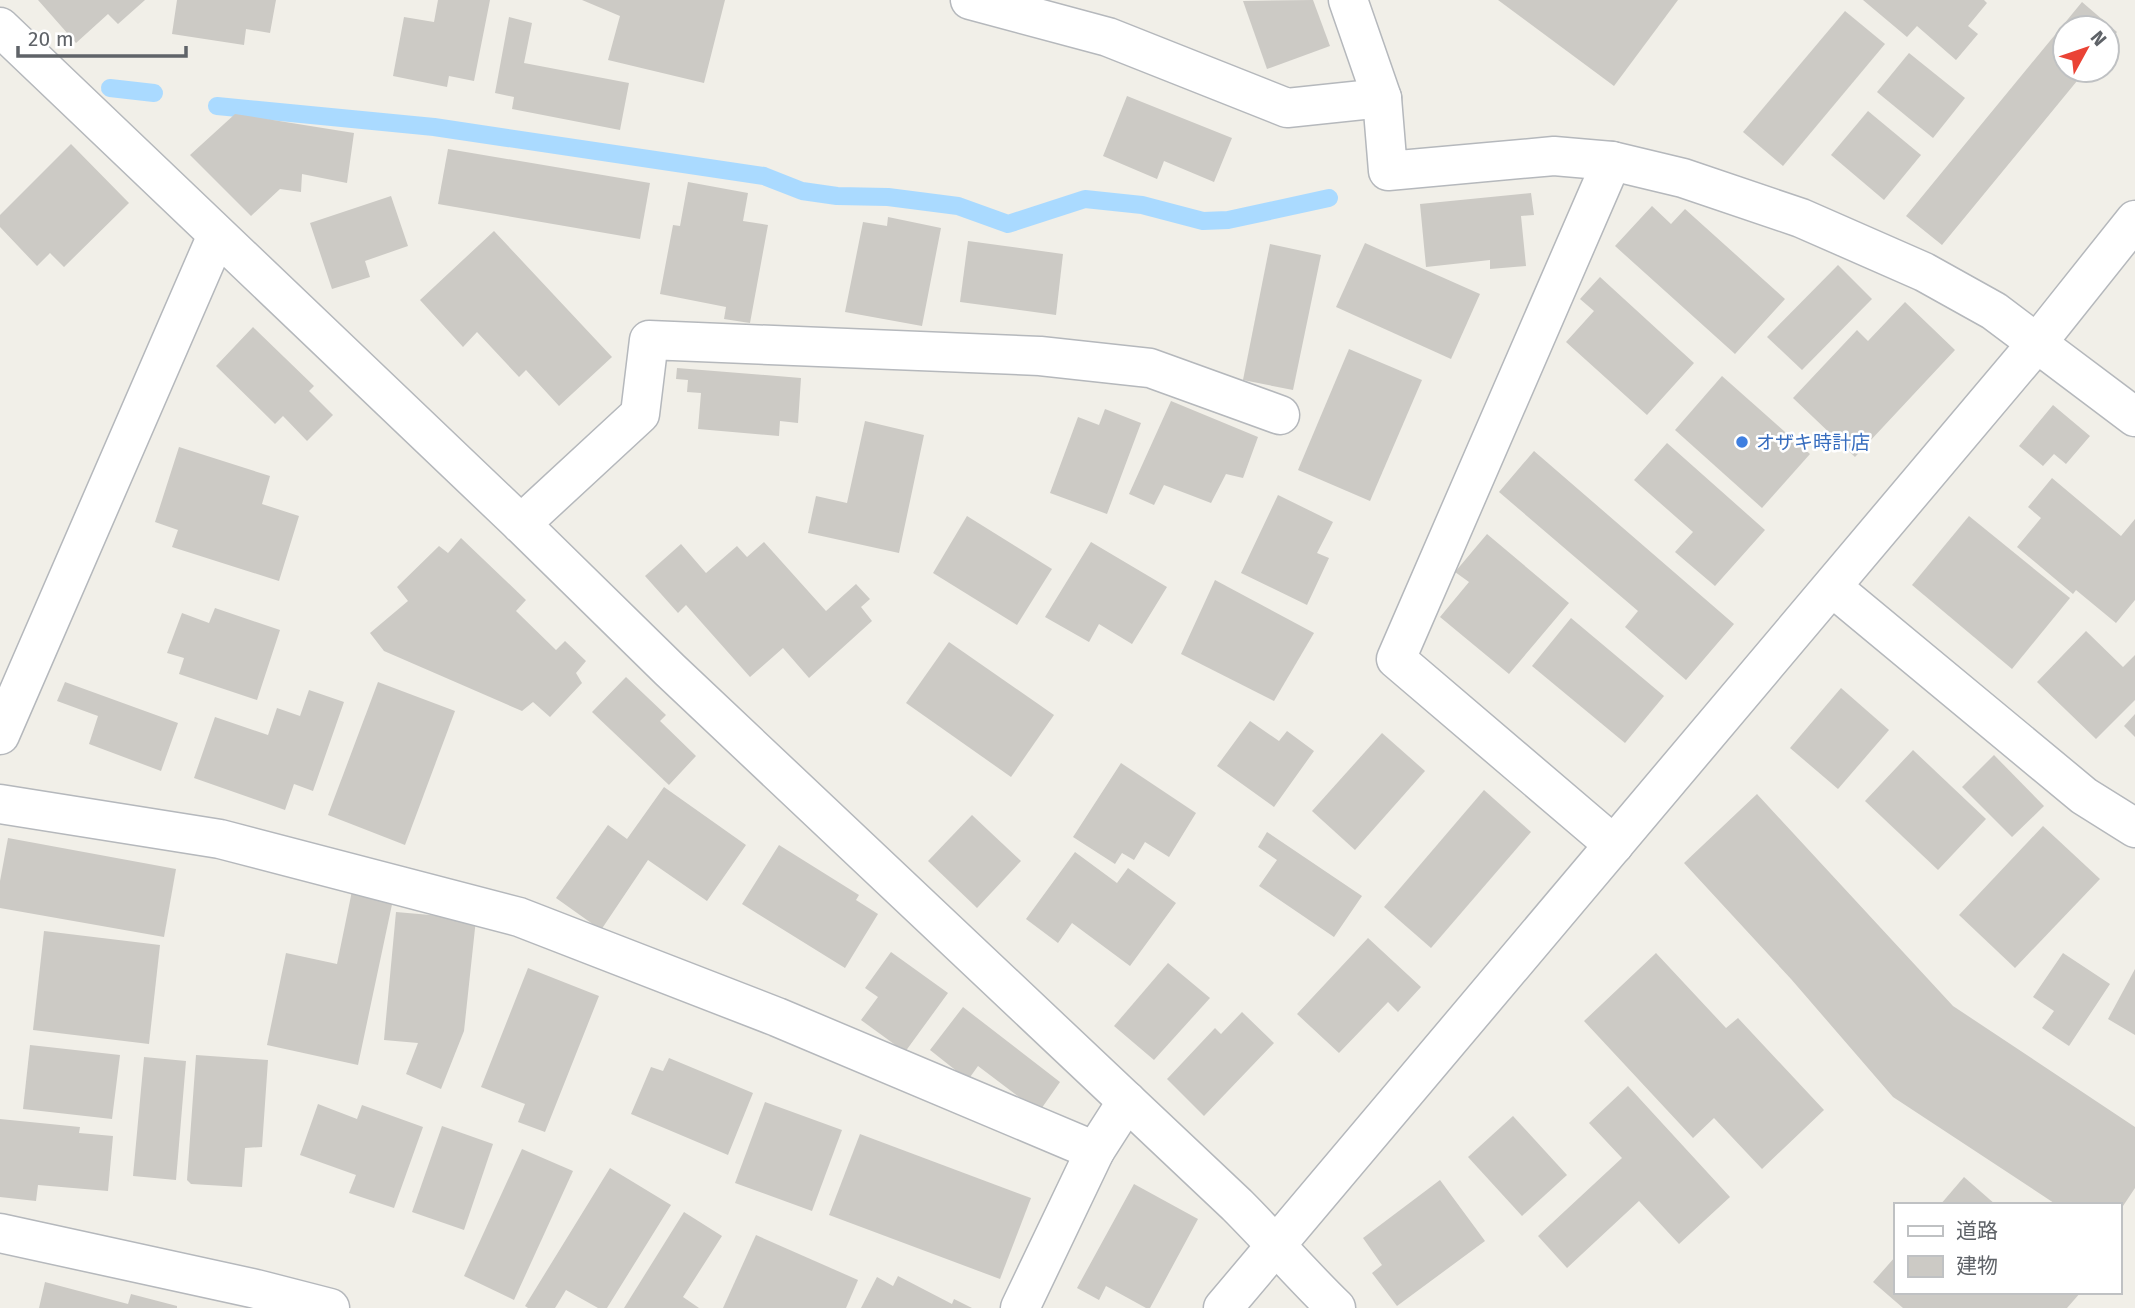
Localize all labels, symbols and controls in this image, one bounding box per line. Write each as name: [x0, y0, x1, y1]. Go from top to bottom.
scale bar: [18, 14, 186, 58]
north arrow: [2051, 14, 2121, 84]
text: 20 m: [28, 26, 74, 52]
text: N: [2086, 26, 2112, 51]
place label: オザキ時計店: [1756, 431, 1870, 454]
marker: オザキ時計店: [1734, 434, 1750, 450]
legend: [1894, 1203, 2121, 1294]
text: 道路: [1956, 1218, 1998, 1244]
text: 建物: [1956, 1253, 1998, 1279]

